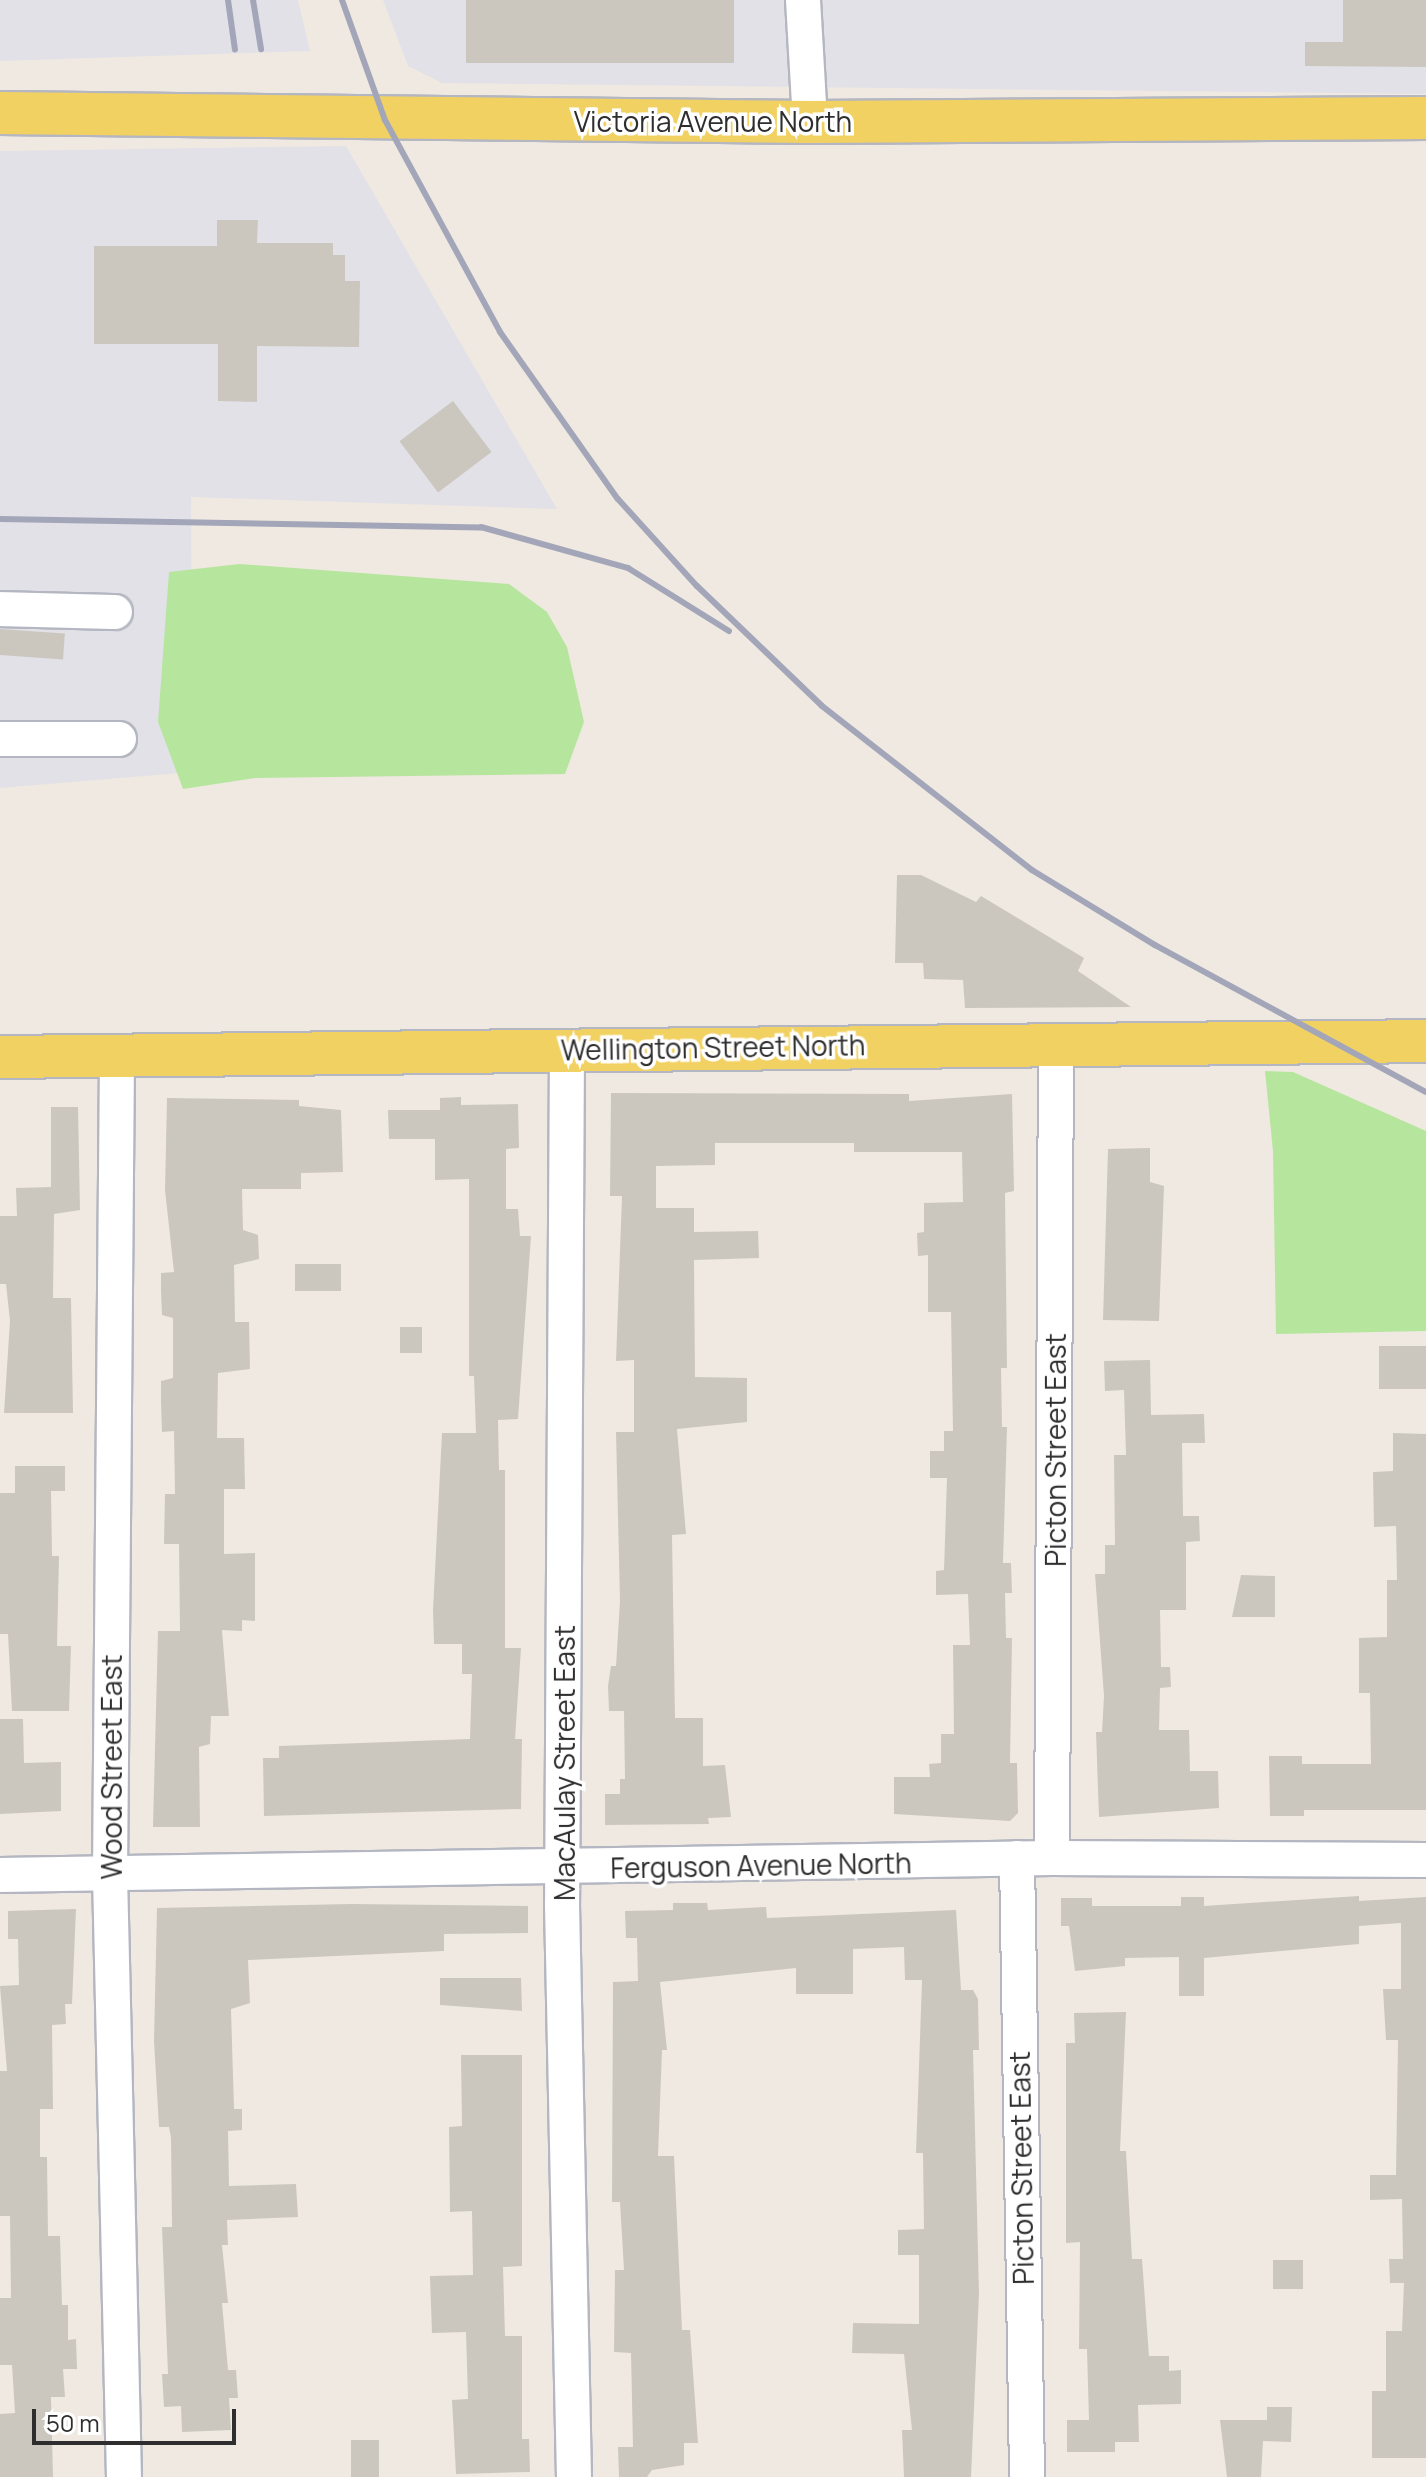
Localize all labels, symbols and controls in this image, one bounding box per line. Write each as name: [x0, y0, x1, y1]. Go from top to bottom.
street label: Victoria Avenue North: [574, 104, 852, 138]
street label: Wellington Street North: [560, 1028, 866, 1066]
street label: Picton Street East: [1038, 1333, 1072, 1567]
street label: MacAulay Street East: [547, 1625, 581, 1901]
street label: Wood Street East: [94, 1654, 128, 1880]
street label: Ferguson Avenue North: [610, 1846, 912, 1884]
street label: Picton Street East: [1002, 2051, 1040, 2285]
scale bar: [36, 2393, 240, 2443]
text: 50 m: [46, 2406, 100, 2439]

